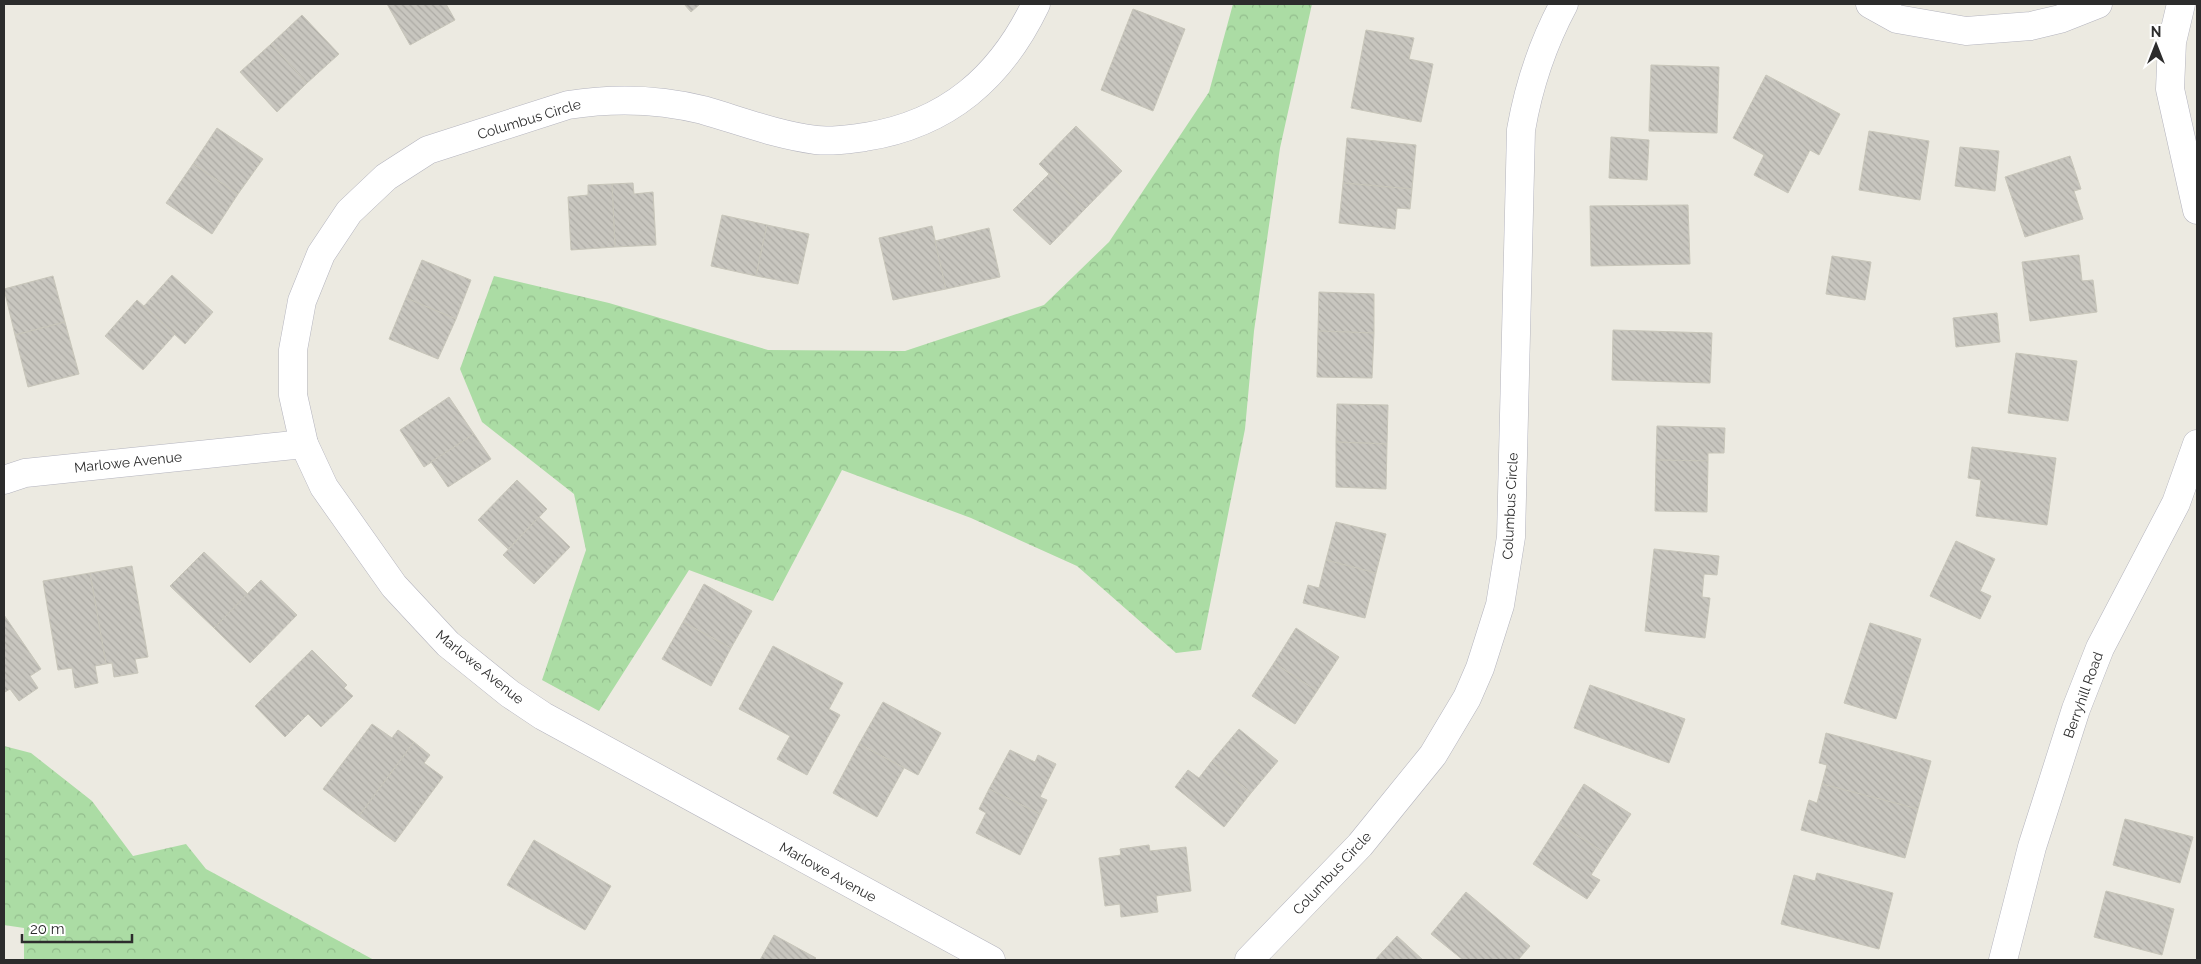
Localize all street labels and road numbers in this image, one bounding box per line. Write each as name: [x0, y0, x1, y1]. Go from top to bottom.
street label: Columbus Circle: [475, 96, 583, 142]
street label: Marlowe Avenue: [73, 448, 183, 476]
street label: Columbus Circle: [1499, 452, 1521, 560]
street label: Marlowe Avenue: [433, 627, 527, 707]
street label: Berryhill Road: [2060, 650, 2106, 740]
street label: Columbus Circle: [1290, 828, 1374, 918]
street label: Marlowe Avenue: [777, 839, 879, 905]

